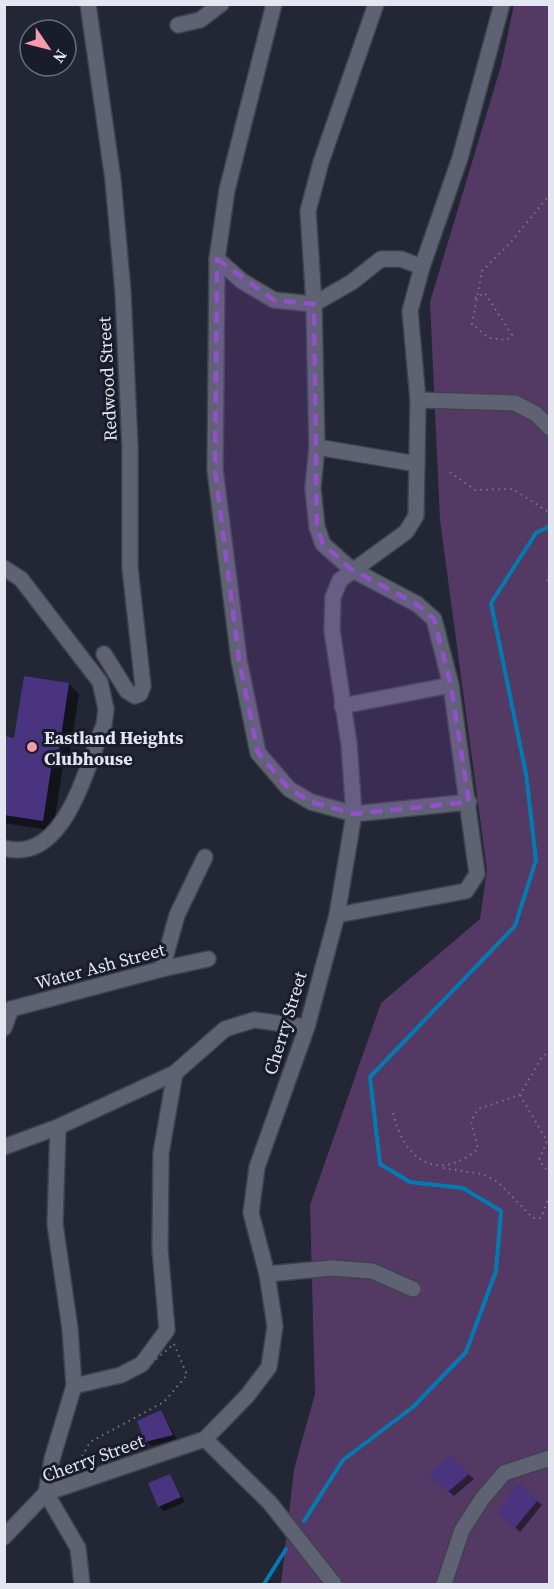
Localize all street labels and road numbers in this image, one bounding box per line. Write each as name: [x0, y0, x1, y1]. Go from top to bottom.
street label: Redwood Street: [91, 316, 123, 442]
street label: Water Ash Street: [32, 937, 168, 995]
street label: Cherry Street: [257, 968, 313, 1078]
street label: Cherry Street: [39, 1428, 148, 1488]

